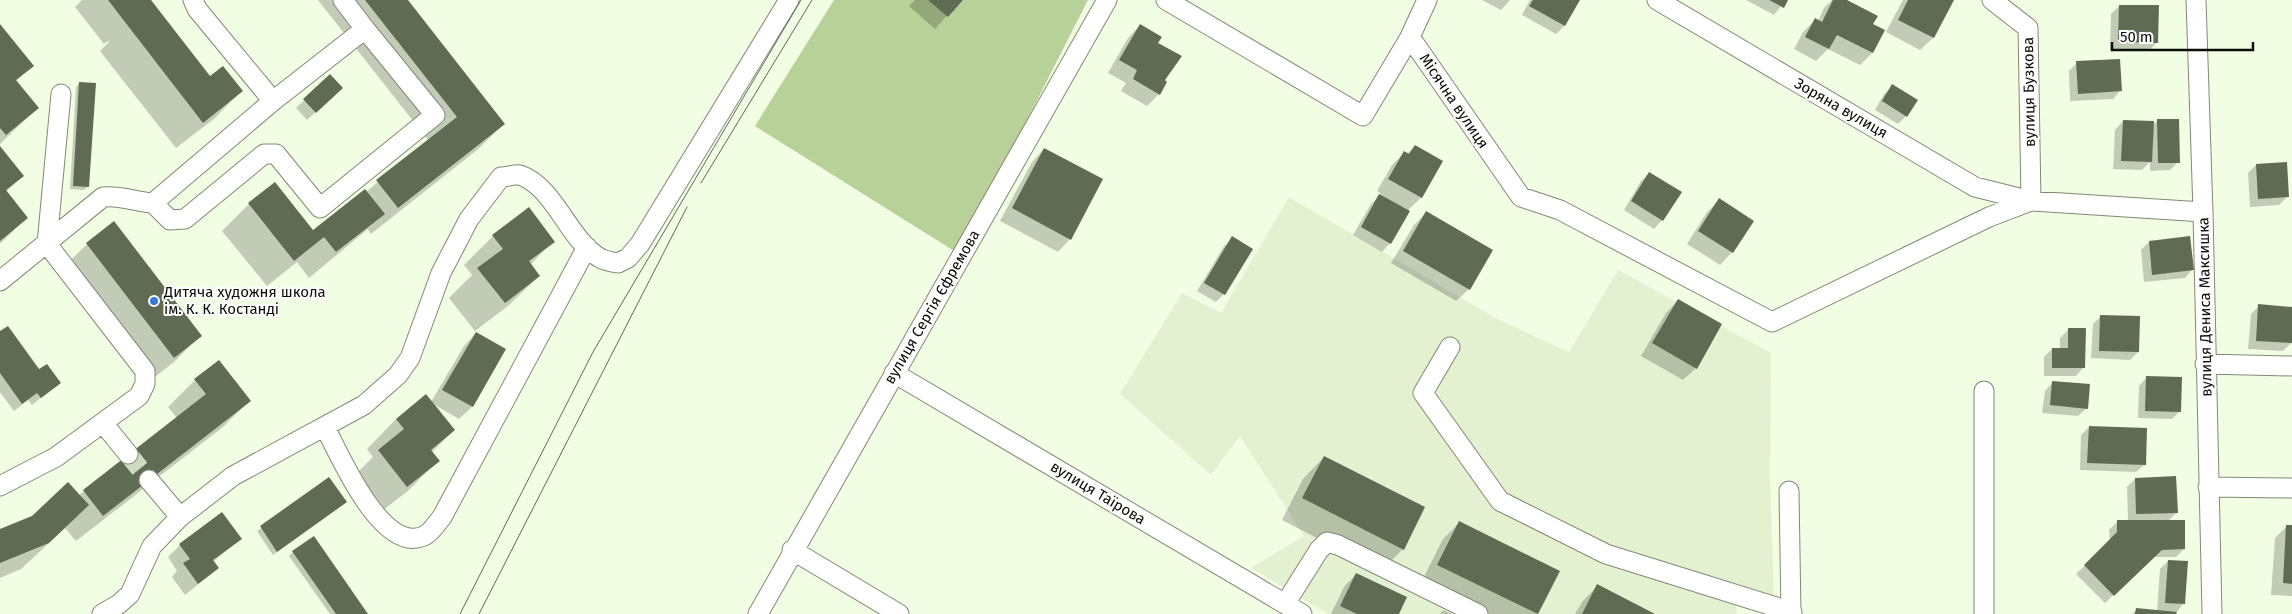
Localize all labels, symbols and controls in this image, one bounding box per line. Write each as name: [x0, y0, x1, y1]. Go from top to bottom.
scale bar: [2112, 20, 2253, 52]
text: 50 m: [2120, 28, 2153, 46]
street label: вулиця Бузкова: [2019, 37, 2039, 147]
street label: Місячна вулиця: [1416, 50, 1492, 152]
street label: Зоряна вулиця: [1791, 74, 1891, 142]
street label: вулиця Дениса Максишка: [2194, 217, 2216, 397]
street label: вулиця Сергія Єфремова: [880, 227, 984, 387]
place label: Дитяча художня школа ім. К. К. Костанді: [163, 283, 326, 318]
marker: Дитяча художня школа ім. К. К. Костанді: [148, 295, 160, 307]
street label: вулиця Таїрова: [1047, 458, 1149, 528]

